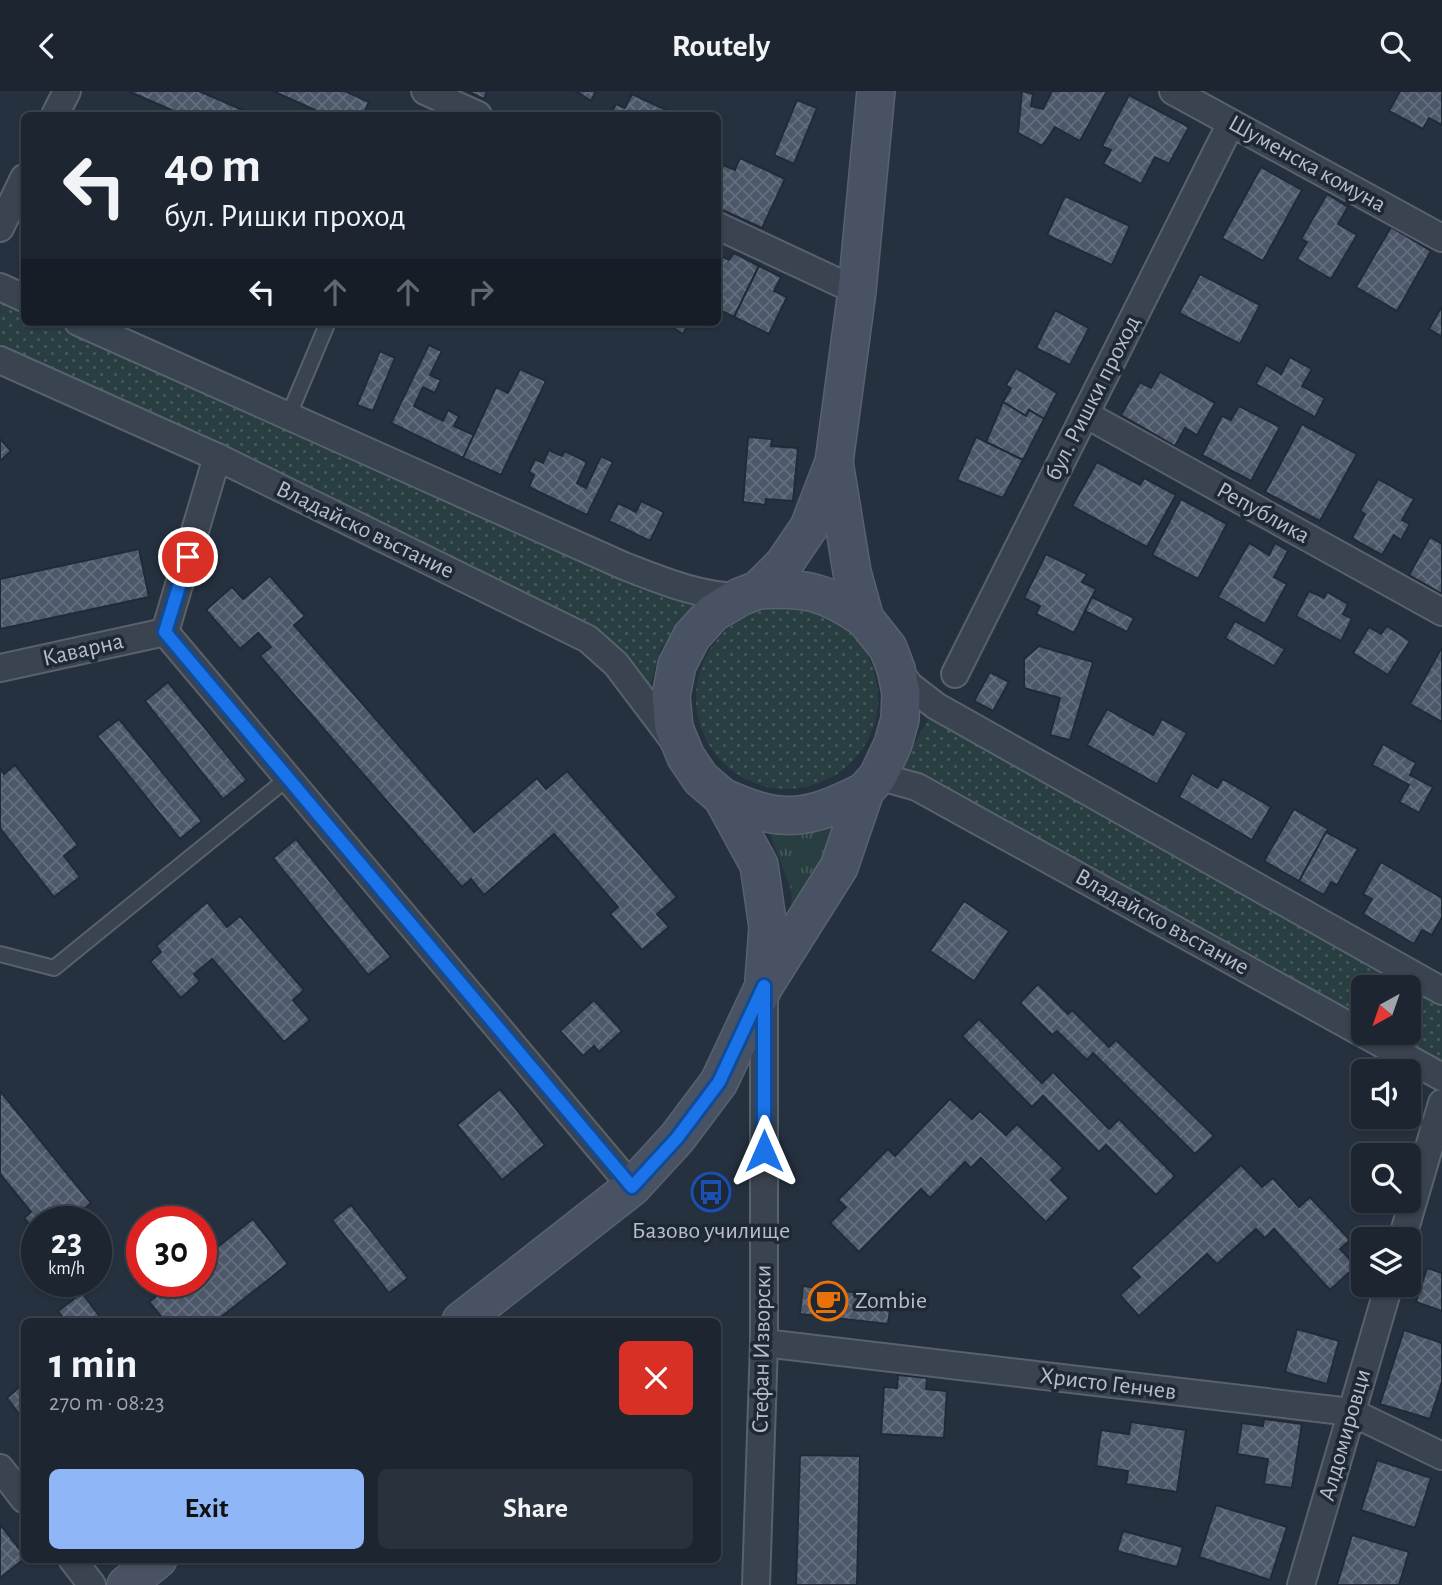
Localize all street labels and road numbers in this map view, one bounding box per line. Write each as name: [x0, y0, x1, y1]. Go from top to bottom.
street label: Шуменска комуна: [1224, 111, 1390, 217]
street label: бул. Ришки проход: [1041, 312, 1145, 484]
street label: Владайско въстание: [272, 477, 458, 583]
street label: Република: [1213, 478, 1313, 548]
street label: Каварна: [40, 629, 126, 671]
street label: Владайско въстание: [1071, 864, 1253, 980]
street label: Стефан Изворски: [749, 1264, 775, 1434]
street label: Христо Генчев: [1038, 1364, 1178, 1404]
street label: Алдомировци: [1315, 1366, 1375, 1504]

